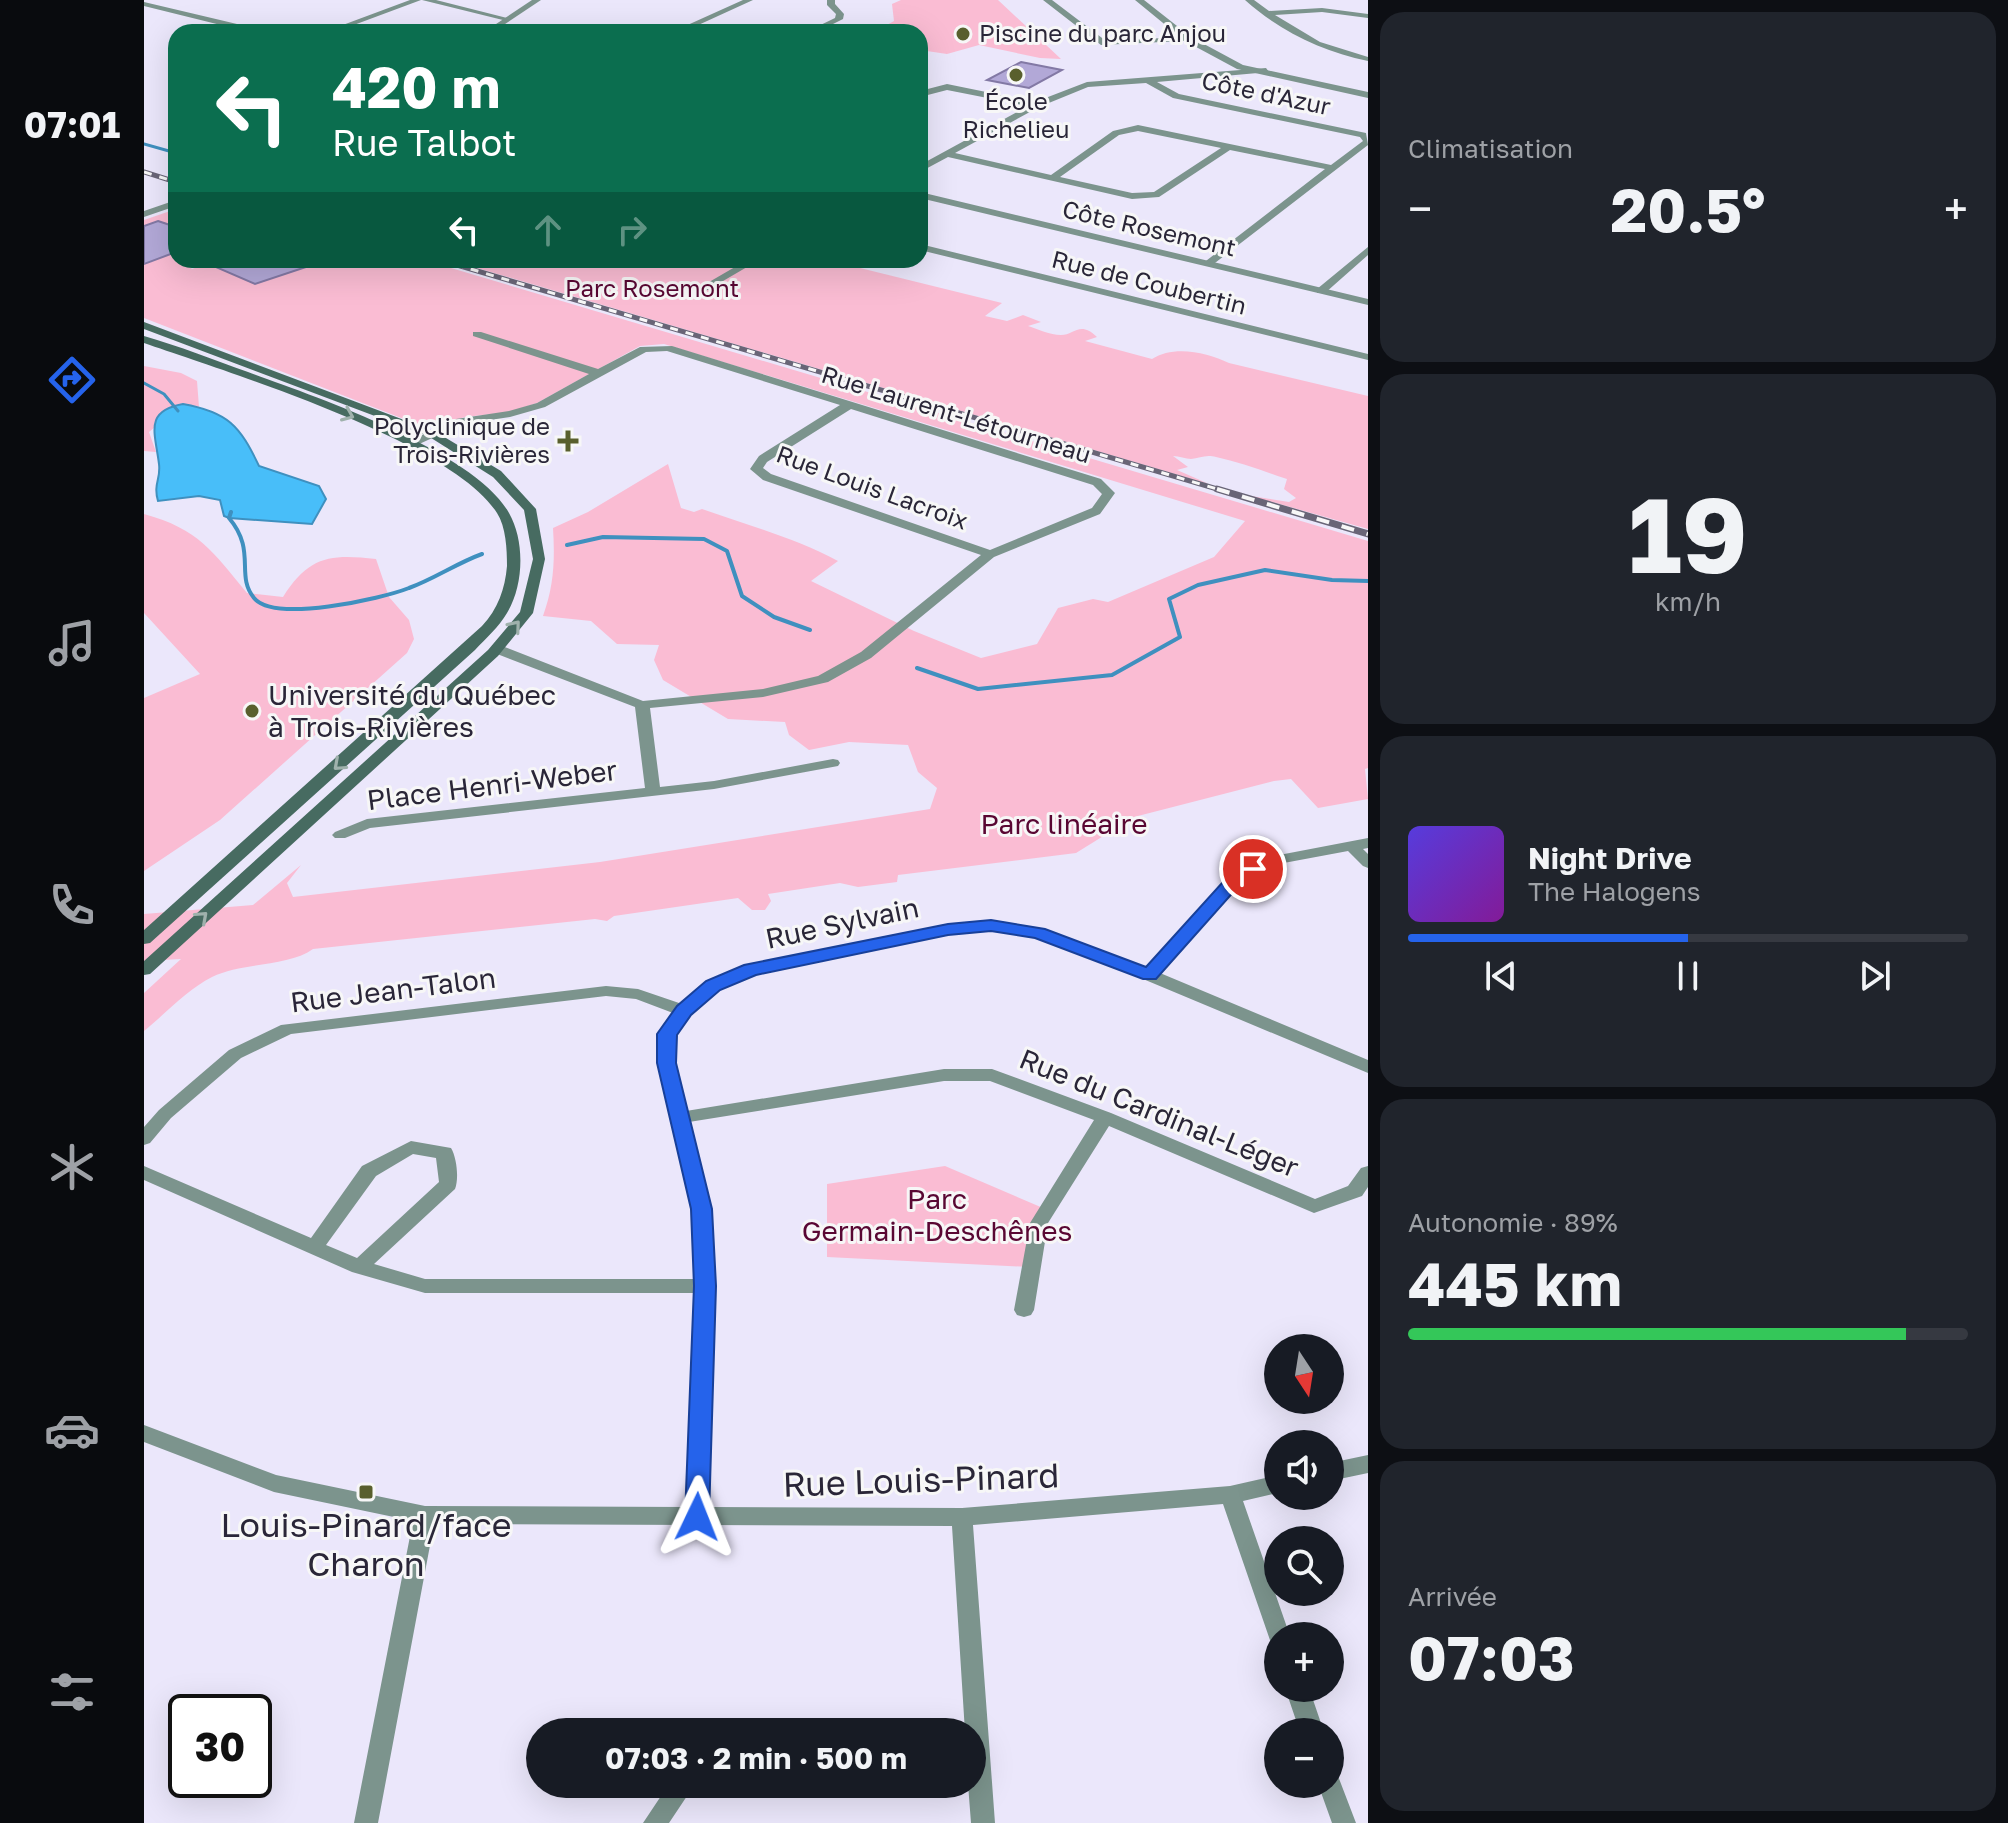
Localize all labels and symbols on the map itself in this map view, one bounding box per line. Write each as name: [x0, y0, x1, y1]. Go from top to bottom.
place label: Piscine du parc Anjou: [979, 18, 1226, 47]
marker: Piscine du parc Anjou: [954, 25, 972, 43]
street label: Côte d'Azur: [1199, 65, 1333, 120]
marker: École Richelieu: [1007, 66, 1025, 84]
place label: École Richelieu: [962, 86, 1070, 143]
street label: Côte Rosemont: [1060, 193, 1239, 262]
street label: Rue de Coubertin: [1049, 243, 1250, 320]
park label: Parc Rosemont: [565, 273, 739, 302]
street label: Rue Laurent-Létourneau: [818, 359, 1095, 468]
one-way arrow: [340, 406, 354, 422]
place label: Polyclinique de Trois-Rivières: [374, 411, 550, 468]
marker: Polyclinique de Trois-Rivières: [557, 430, 579, 452]
street label: Rue Louis Lacroix: [773, 439, 972, 535]
one-way arrow: [505, 621, 520, 635]
place label: Université du Québec à Trois-Rivières: [268, 678, 556, 743]
marker: Université du Québec à Trois-Rivières: [243, 702, 261, 720]
street label: Place Henri-Weber: [365, 753, 619, 816]
one-way arrow: [333, 755, 348, 770]
park label: Parc linéaire: [981, 807, 1147, 840]
pin: [1219, 835, 1287, 903]
street label: Rue Sylvain: [762, 890, 922, 955]
one-way arrow: [192, 913, 207, 927]
street label: Rue Jean-Talon: [288, 961, 498, 1018]
street label: Rue du Cardinal-Léger: [1015, 1041, 1304, 1184]
park label: Parc Germain-Deschênes: [802, 1182, 1072, 1247]
north arrow: [1264, 1334, 1344, 1414]
street label: Rue Louis-Pinard: [782, 1454, 1060, 1504]
position arrow: [655, 1475, 739, 1559]
marker: Louis-Pinard/face Charon: [357, 1483, 375, 1501]
place label: Louis-Pinard/face Charon: [221, 1504, 511, 1583]
speed limit sign: 30: [168, 1694, 272, 1798]

